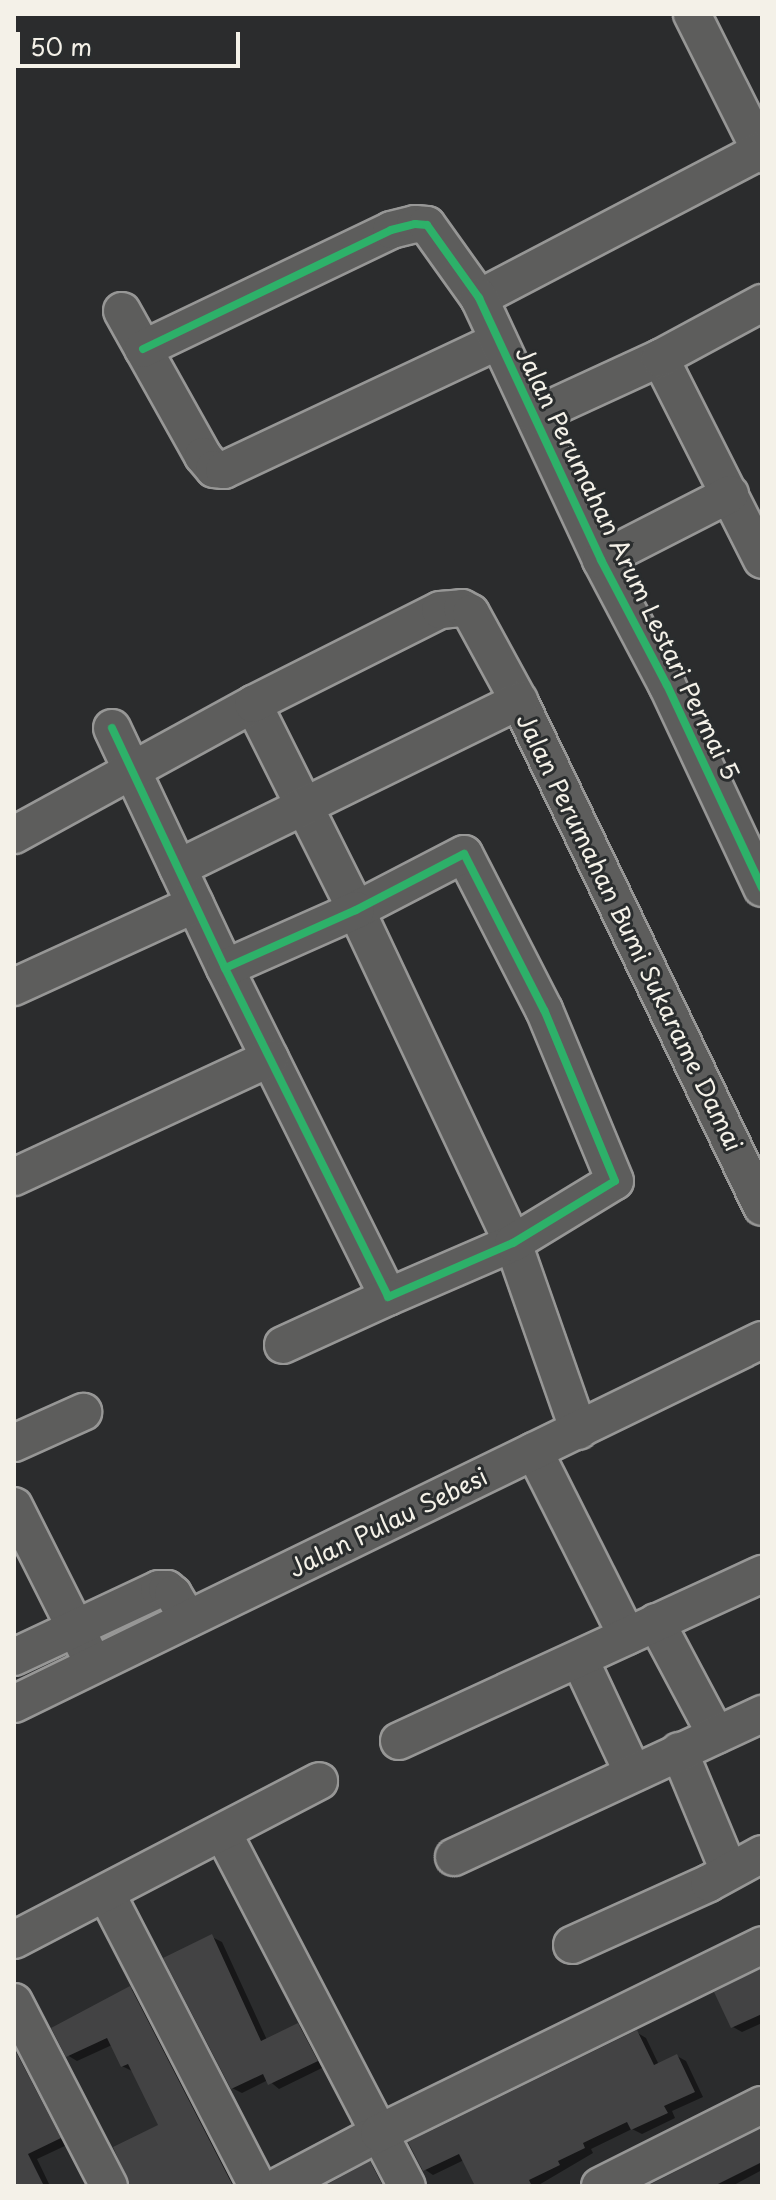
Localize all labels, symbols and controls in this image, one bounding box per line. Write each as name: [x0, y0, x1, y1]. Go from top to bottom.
scale bar: [20, 16, 244, 66]
text: 50 m: [30, 28, 92, 64]
street label: Jalan Perumahan Arum Lestari Permai 5: [510, 341, 746, 785]
street label: Jalan Perumahan Bumi Sukarame Damai: [511, 708, 749, 1156]
street label: Jalan Pulau Sebesi: [284, 1461, 492, 1583]

